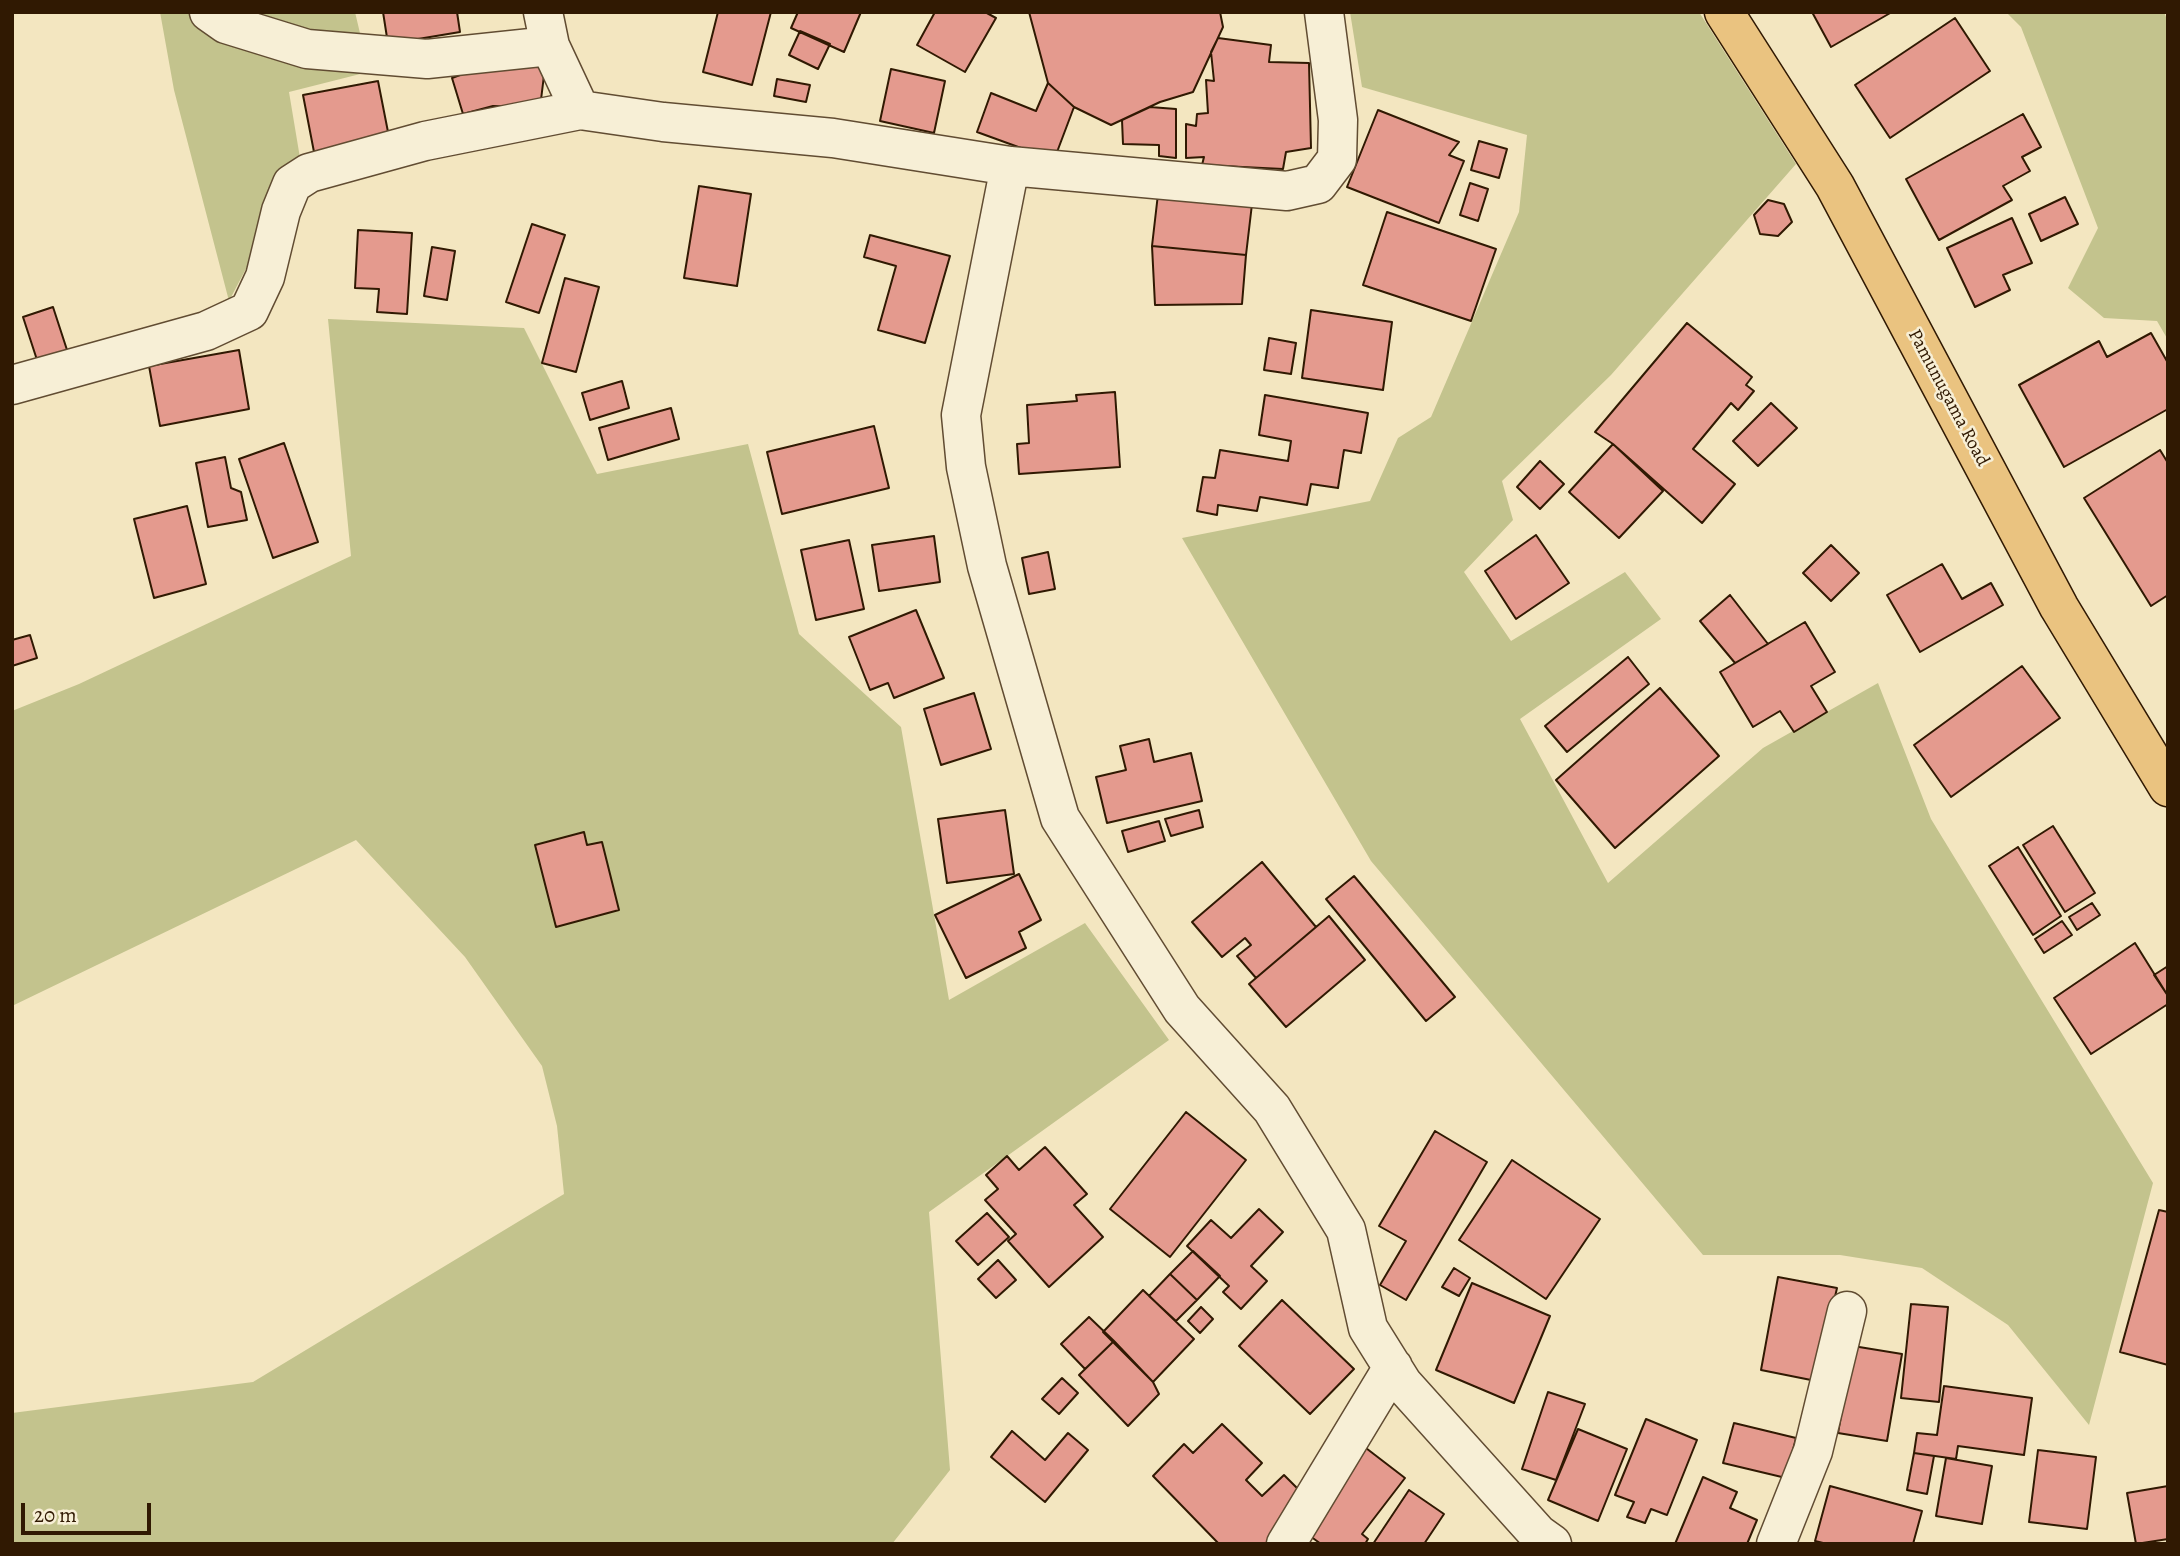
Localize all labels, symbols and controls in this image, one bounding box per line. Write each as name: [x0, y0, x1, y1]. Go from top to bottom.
street label: Pamunugama Road: [1902, 326, 1994, 470]
scale bar: [24, 1490, 154, 1534]
text: 20 m: [34, 1501, 77, 1529]

